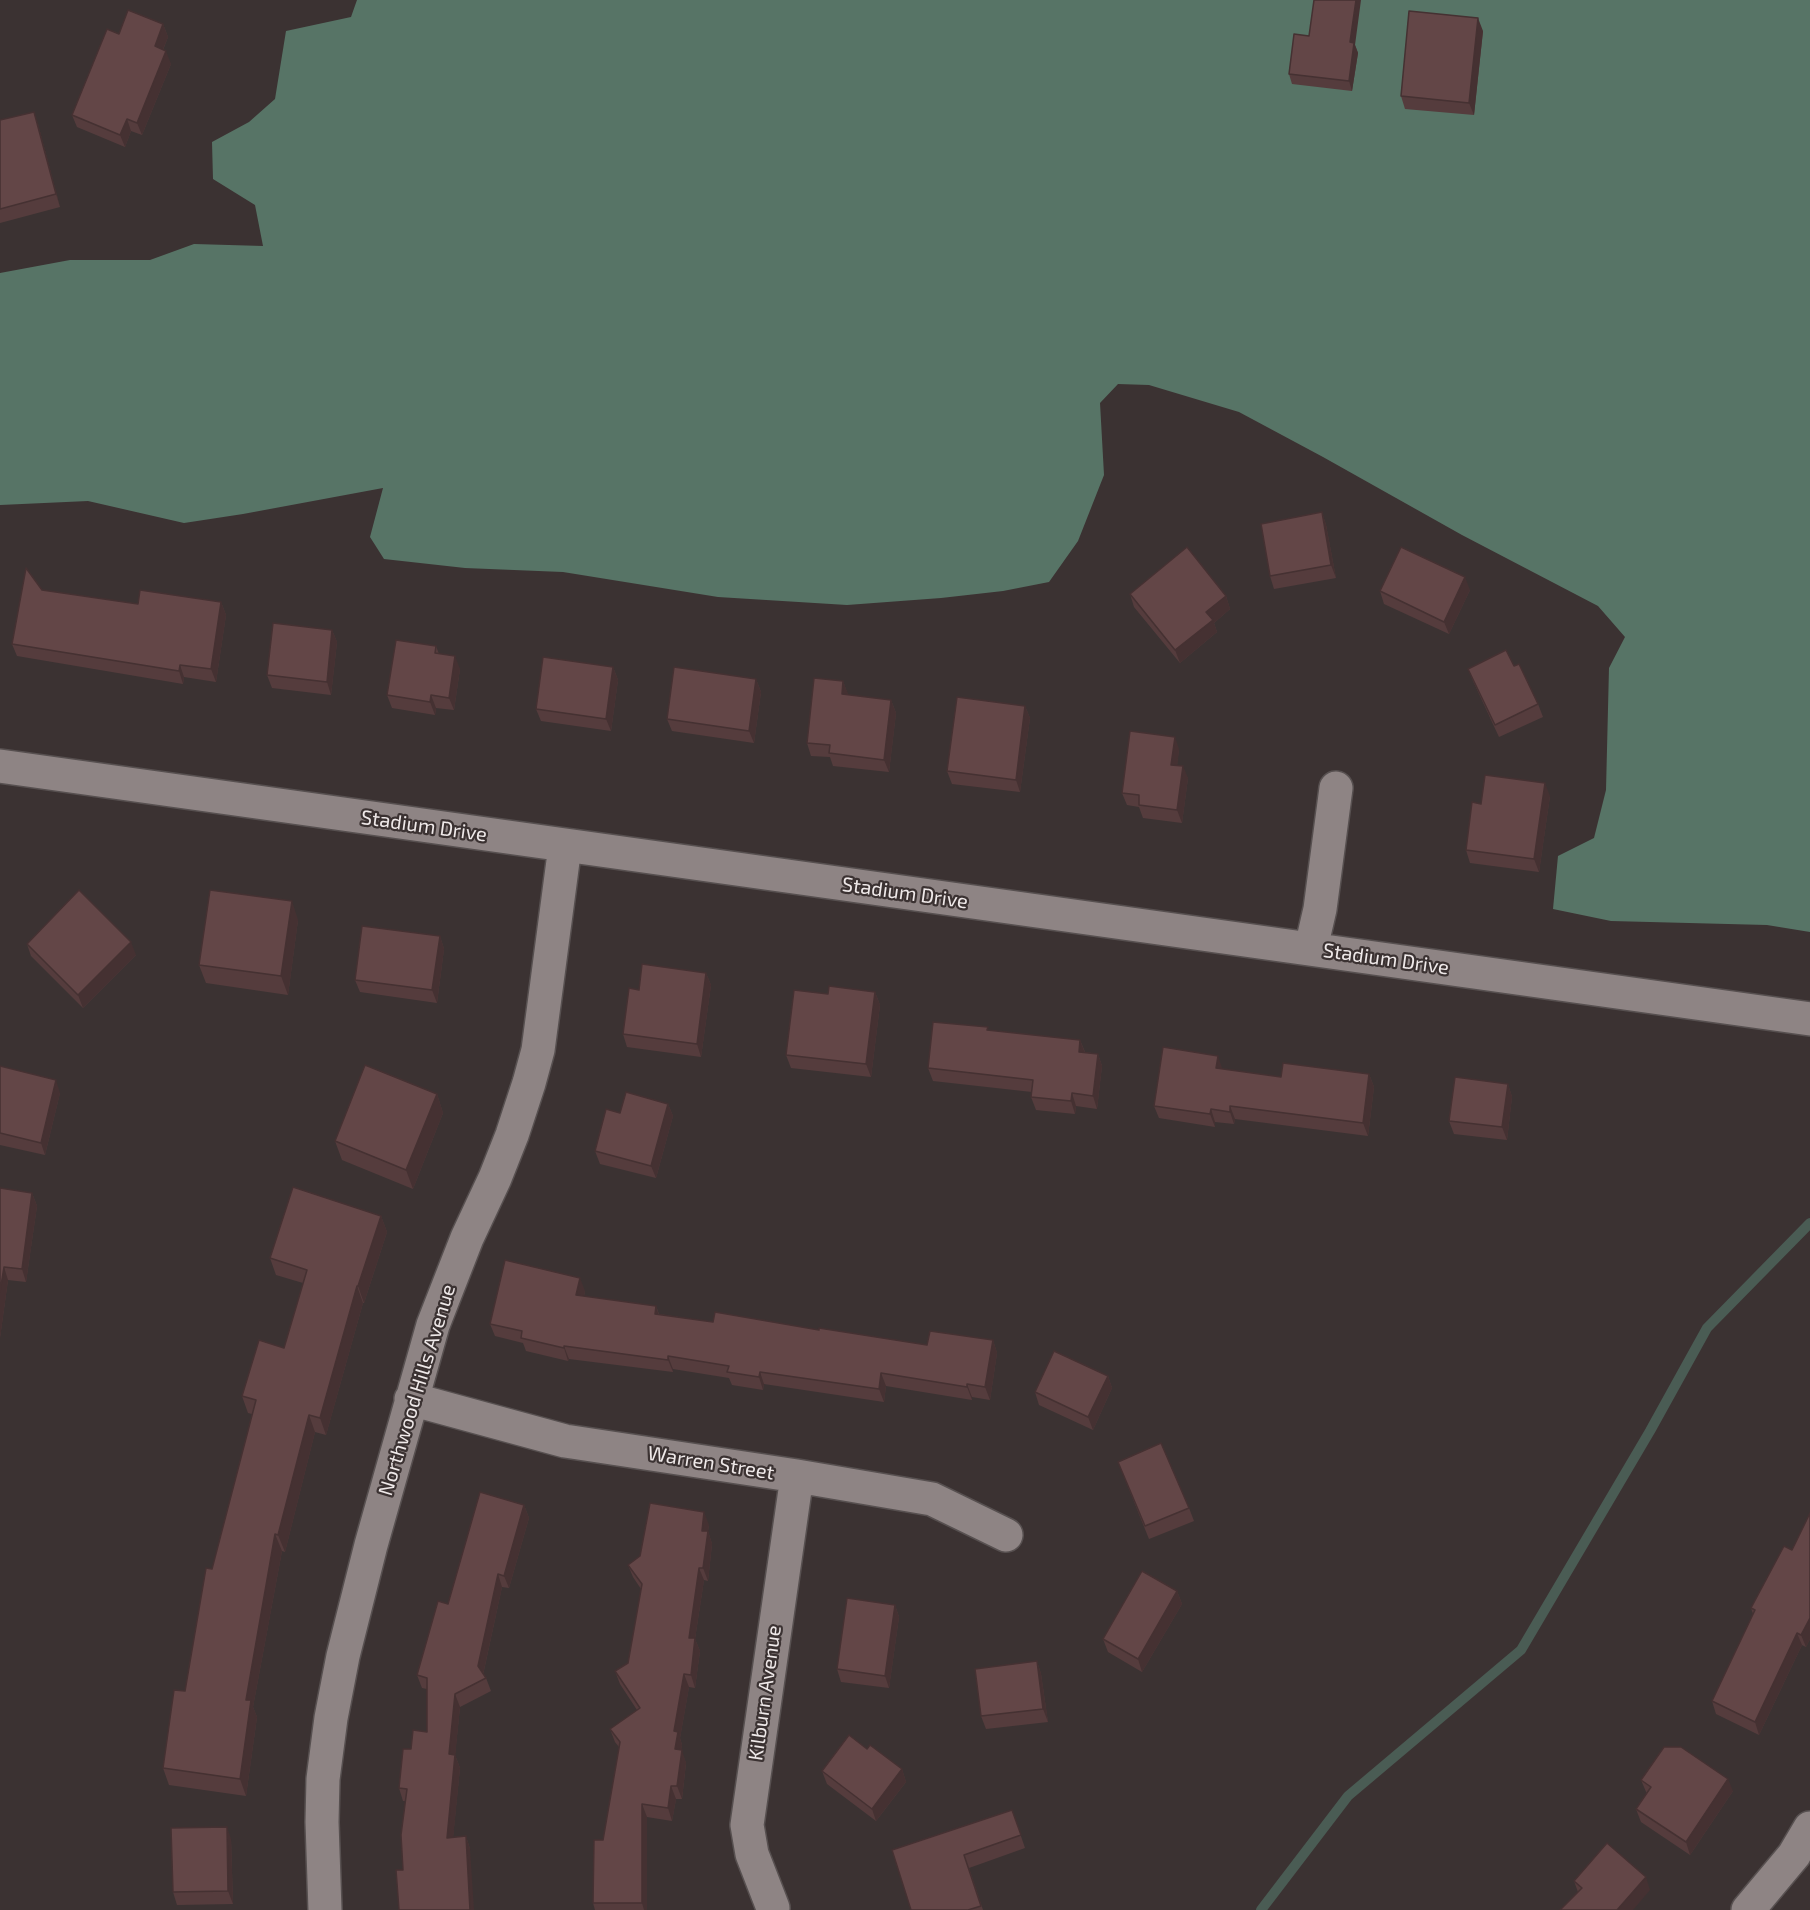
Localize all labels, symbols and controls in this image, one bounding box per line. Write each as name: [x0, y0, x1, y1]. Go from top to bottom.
street label: Stadium Drive: [359, 805, 489, 847]
street label: Stadium Drive: [840, 872, 970, 914]
street label: Stadium Drive: [1321, 938, 1451, 980]
street label: Northwood Hills Avenue: [373, 1281, 461, 1499]
street label: Warren Street: [646, 1441, 776, 1485]
street label: Kilburn Avenue: [744, 1624, 786, 1762]

